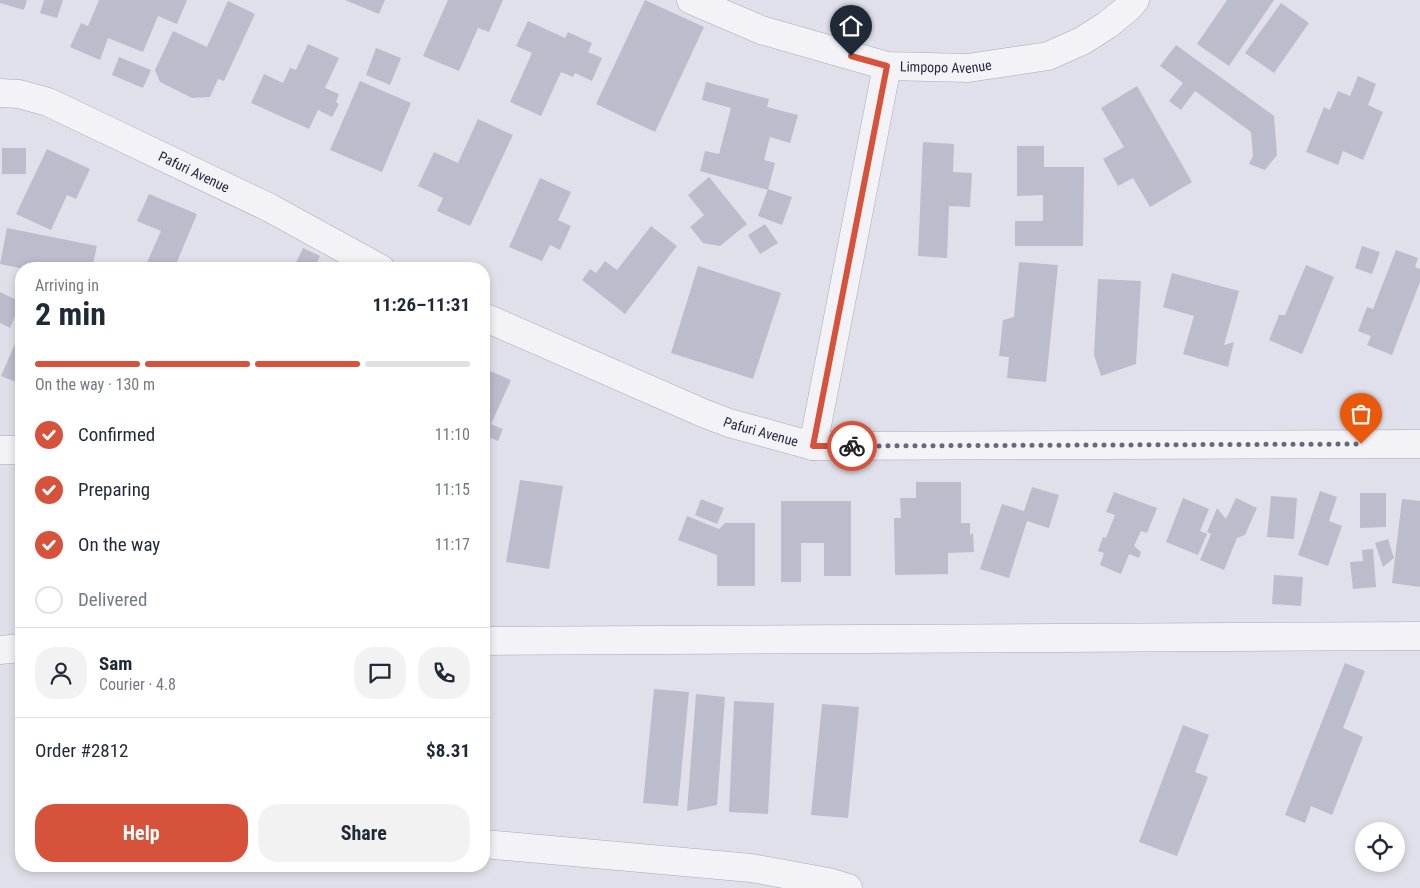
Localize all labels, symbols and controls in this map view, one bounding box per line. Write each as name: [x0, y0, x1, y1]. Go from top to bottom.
pin: [830, 5, 872, 56]
icon: home: [837, 12, 865, 40]
street label: Limpopo Avenue: [900, 57, 993, 76]
street label: Pafuri Avenue: [156, 148, 233, 196]
text: Arriving in: [35, 276, 99, 295]
text: 11:26–11:31: [372, 293, 470, 316]
text: 2 min: [35, 295, 106, 333]
text: On the way · 130 m: [35, 375, 155, 394]
pin: [1340, 393, 1382, 444]
icon: bag: [1347, 400, 1375, 428]
street label: Pafuri Avenue: [721, 414, 800, 450]
icon: check: [35, 421, 63, 449]
courier: [827, 421, 877, 471]
text: Confirmed: [78, 423, 155, 446]
text: 11:10: [435, 425, 470, 444]
icon: bike: [838, 432, 866, 460]
icon: check: [35, 476, 63, 504]
text: Preparing: [78, 478, 150, 501]
text: 11:15: [435, 480, 470, 499]
icon: check: [35, 531, 63, 559]
text: On the way: [78, 533, 160, 556]
text: 11:17: [435, 535, 470, 554]
text: Delivered: [78, 588, 147, 611]
button: person: [35, 647, 87, 699]
button: chat: [354, 647, 406, 699]
button: phone: [418, 647, 470, 699]
text: Sam: [99, 652, 132, 675]
text: Courier · 4.8: [99, 675, 176, 694]
text: Order #2812: [35, 739, 128, 762]
text: $8.31: [426, 739, 470, 762]
button: Help: [35, 804, 248, 862]
button: Share: [258, 804, 470, 862]
map controls: [1355, 822, 1405, 872]
button: locate: [1355, 822, 1405, 872]

